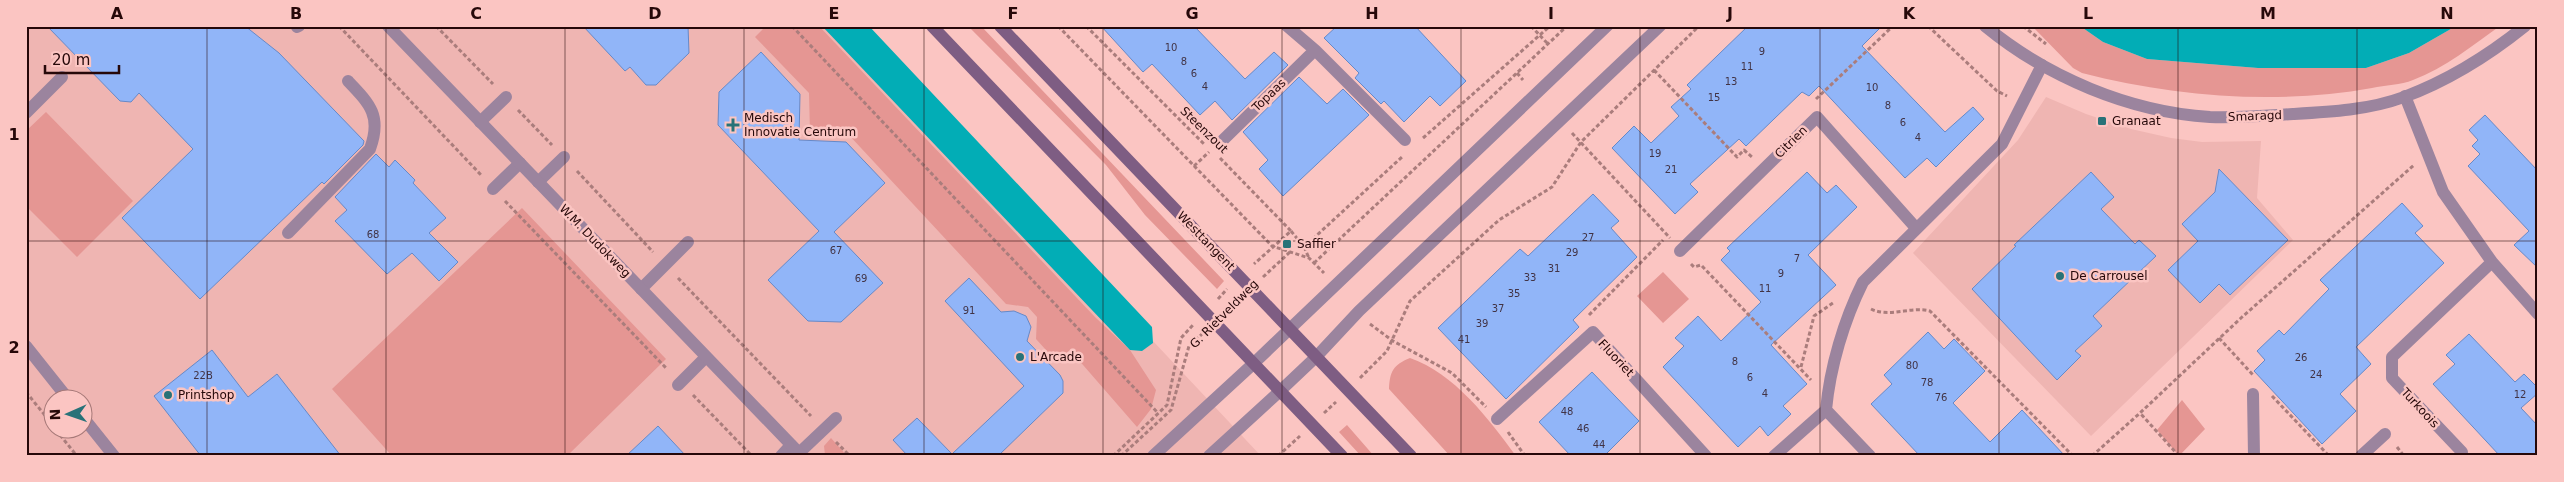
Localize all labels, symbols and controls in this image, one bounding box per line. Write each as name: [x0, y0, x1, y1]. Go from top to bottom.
text: A: [111, 4, 124, 23]
text: B: [290, 4, 302, 23]
text: C: [470, 4, 482, 23]
text: D: [648, 4, 662, 23]
text: E: [829, 4, 839, 23]
text: F: [1008, 4, 1018, 23]
text: G: [1185, 4, 1199, 23]
text: H: [1365, 4, 1379, 23]
text: I: [1548, 4, 1554, 23]
text: J: [1726, 4, 1733, 23]
text: K: [1903, 4, 1916, 23]
text: L: [2083, 4, 2093, 23]
text: M: [2260, 4, 2276, 23]
text: N: [2440, 4, 2454, 23]
scale bar: [45, 42, 119, 74]
house number: 10: [1165, 42, 1177, 53]
house number: 9: [1759, 46, 1765, 57]
text: 20 m: [52, 51, 90, 69]
house number: 8: [1181, 56, 1187, 67]
house number: 11: [1741, 61, 1753, 72]
house number: 6: [1191, 68, 1197, 79]
street label: Topaas: [1249, 76, 1289, 115]
house number: 13: [1725, 76, 1737, 87]
house number: 4: [1202, 81, 1208, 92]
house number: 10: [1866, 82, 1878, 93]
house number: 15: [1708, 92, 1720, 103]
house number: 8: [1885, 100, 1891, 111]
street label: Steenzout: [1177, 104, 1231, 156]
street label: Smaragd: [2228, 108, 2282, 124]
place label: Medisch Innovatie Centrum: [744, 111, 856, 139]
place label: Granaat: [2112, 114, 2161, 128]
marker: Granaat: [2096, 115, 2108, 127]
house number: 6: [1900, 117, 1906, 128]
marker: Medisch Innovatie Centrum: [726, 118, 740, 132]
street label: Citrien: [1772, 123, 1810, 161]
text: 1: [8, 125, 20, 144]
house number: 4: [1915, 132, 1921, 143]
house number: 19: [1649, 148, 1661, 159]
house number: 21: [1665, 164, 1677, 175]
street label: W.M. Dudokweg: [557, 202, 633, 280]
street label: Westtangent: [1174, 209, 1238, 274]
house number: 68: [367, 229, 379, 240]
house number: 27: [1582, 232, 1594, 243]
place label: Saffier: [1297, 237, 1336, 251]
marker: Saffier: [1281, 238, 1293, 250]
house number: 67: [830, 245, 842, 256]
house number: 29: [1566, 247, 1578, 258]
house number: 7: [1794, 253, 1800, 264]
house number: 31: [1548, 263, 1560, 274]
house number: 9: [1778, 268, 1784, 279]
place label: De Carrousel: [2070, 269, 2147, 283]
marker: De Carrousel: [2054, 270, 2066, 282]
house number: 33: [1524, 272, 1536, 283]
house number: 69: [855, 273, 867, 284]
street label: G. Rietveldweg: [1187, 277, 1261, 351]
house number: 11: [1759, 283, 1771, 294]
house number: 35: [1508, 288, 1520, 299]
house number: 37: [1492, 303, 1504, 314]
house number: 91: [963, 305, 975, 316]
house number: 39: [1476, 318, 1488, 329]
house number: 41: [1458, 334, 1470, 345]
street label: Fluoriet: [1595, 337, 1637, 380]
text: 2: [8, 338, 20, 357]
place label: L'Arcade: [1030, 350, 1082, 364]
marker: L'Arcade: [1014, 351, 1026, 363]
house number: 26: [2295, 352, 2307, 363]
house number: 8: [1732, 356, 1738, 367]
house number: 80: [1906, 360, 1918, 371]
house number: 24: [2310, 369, 2322, 380]
house number: 22B: [193, 370, 213, 381]
house number: 6: [1747, 372, 1753, 383]
house number: 78: [1921, 377, 1933, 388]
street label: Turkoois: [2398, 385, 2442, 431]
place label: Printshop: [178, 388, 234, 402]
house number: 4: [1762, 388, 1768, 399]
marker: Printshop: [162, 389, 174, 401]
house number: 12: [2514, 389, 2526, 400]
north arrow: [42, 390, 92, 440]
house number: 76: [1935, 392, 1947, 403]
house number: 48: [1561, 406, 1573, 417]
text: N: [47, 408, 63, 421]
house number: 46: [1577, 423, 1589, 434]
house number: 44: [1593, 439, 1605, 450]

